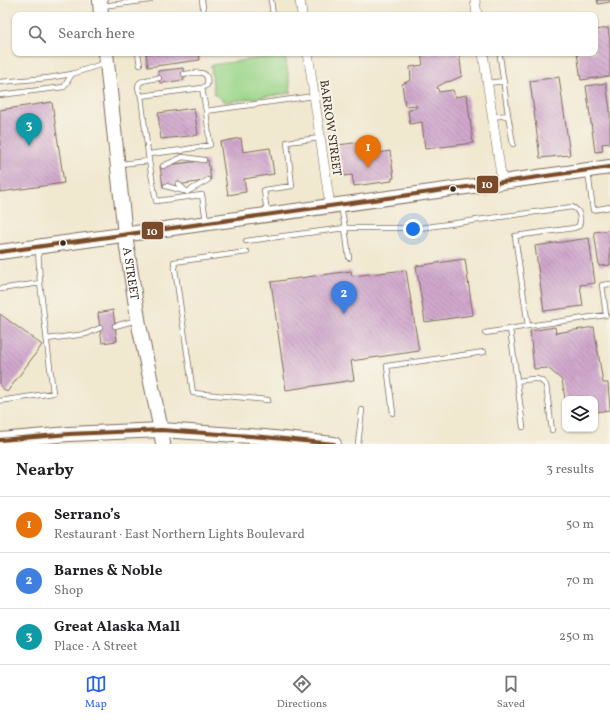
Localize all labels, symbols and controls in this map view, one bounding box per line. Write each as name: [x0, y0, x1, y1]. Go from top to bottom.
search box: [12, 12, 598, 56]
icon: search: [26, 23, 48, 45]
text: Search here: [58, 24, 135, 45]
street label: BARROW STREET: [315, 79, 345, 177]
pin: 3: [16, 113, 42, 146]
pin: 1: [355, 135, 381, 168]
line badge: 10: [476, 175, 499, 194]
text: 10: [481, 178, 493, 193]
unlabelled marker: [448, 184, 458, 194]
your location: [403, 219, 423, 239]
line badge: 10: [141, 221, 164, 240]
text: 10: [146, 225, 158, 240]
unlabelled marker: [58, 238, 68, 248]
street label: A STREET: [118, 246, 142, 301]
pin: 2: [331, 281, 357, 314]
map controls: [562, 396, 598, 432]
button: layers: [562, 396, 598, 432]
text: Nearby: [16, 459, 74, 482]
text: 3 results: [546, 461, 594, 479]
text: Serrano’s: [54, 505, 120, 526]
text: 1: [26, 516, 32, 534]
text: 50 m: [566, 516, 594, 534]
text: Restaurant · East Northern Lights Boulevard: [54, 526, 305, 544]
text: Barnes & Noble: [54, 561, 162, 582]
text: 2: [26, 572, 32, 590]
text: 70 m: [566, 572, 594, 590]
text: Shop: [54, 582, 83, 600]
text: Great Alaska Mall: [54, 617, 180, 638]
text: 3: [26, 628, 32, 646]
text: 250 m: [559, 628, 594, 646]
text: Place · A Street: [54, 638, 137, 656]
tab: Map: [85, 673, 107, 712]
tab: Directions: [277, 673, 327, 712]
tab: Saved: [497, 673, 525, 712]

